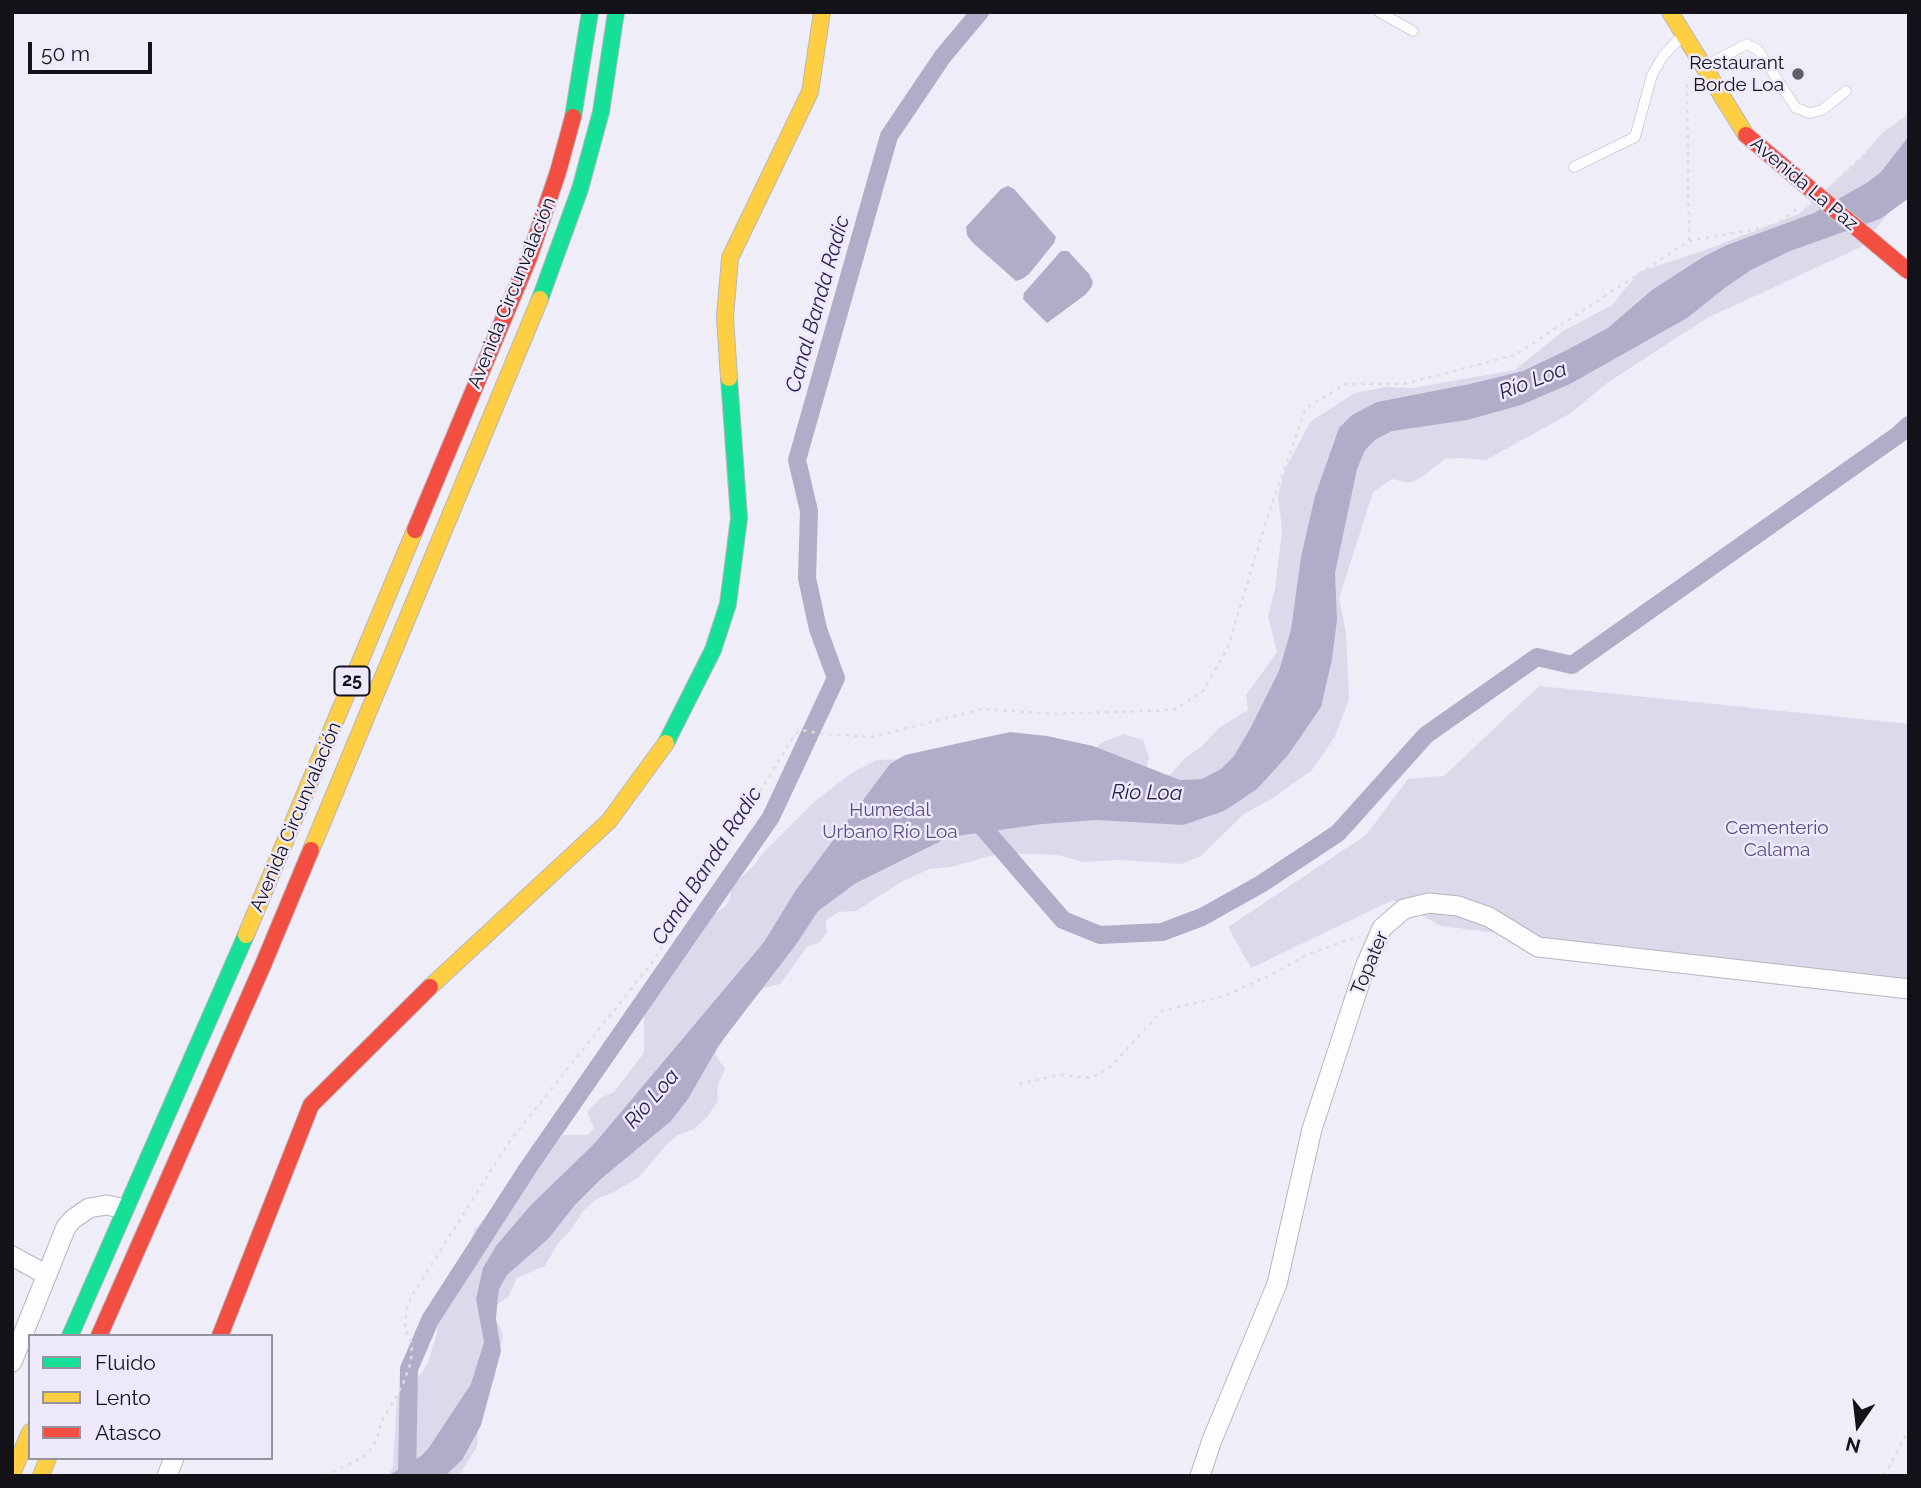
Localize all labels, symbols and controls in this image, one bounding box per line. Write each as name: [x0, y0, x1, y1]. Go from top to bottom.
scale bar: [32, 28, 156, 72]
text: 50 m: [41, 41, 90, 66]
place label: Restaurant Borde Loa: [1689, 52, 1784, 96]
marker: Restaurant Borde Loa: [1790, 66, 1806, 82]
street label: Avenida La Paz: [1746, 132, 1862, 236]
street label: Avenida Circunvalación: [463, 194, 561, 392]
water label: Canal Banda Radic: [781, 213, 855, 395]
water label: Río Loa: [1496, 357, 1570, 405]
road number: 25: [334, 666, 370, 696]
street label: Avenida Circunvalación: [246, 719, 346, 915]
water label: Río Loa: [1111, 780, 1183, 806]
water label: Canal Banda Radic: [647, 782, 767, 950]
park label: Humedal Urbano Río Loa: [822, 799, 958, 843]
park label: Cementerio Calama: [1725, 817, 1829, 861]
street label: Topater: [1346, 928, 1394, 998]
water label: Río Loa: [619, 1064, 685, 1134]
legend: [28, 1334, 273, 1460]
text: Fluido: [95, 1350, 156, 1375]
text: Lento: [95, 1385, 151, 1410]
north arrow: [1823, 1390, 1893, 1460]
text: Atasco: [95, 1420, 161, 1445]
text: N: [1843, 1433, 1863, 1458]

